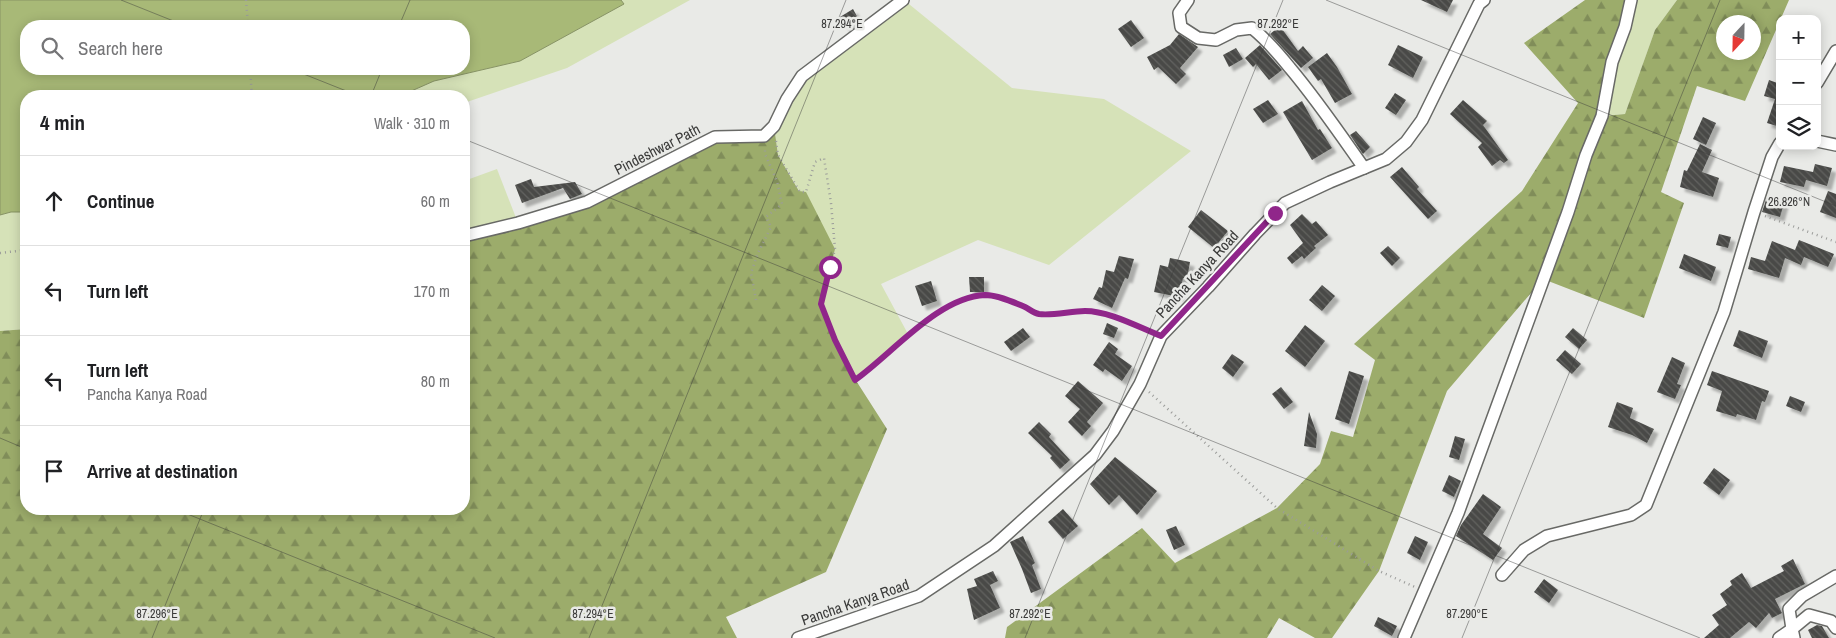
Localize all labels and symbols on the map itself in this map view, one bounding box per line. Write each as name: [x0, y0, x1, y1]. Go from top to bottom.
north arrow: [1716, 15, 1761, 60]
text: 87.294°E: [821, 16, 863, 32]
text: 87.292°E: [1257, 16, 1299, 32]
street label: Pindeshwar Path: [610, 118, 704, 180]
text: 26.826°N: [1768, 194, 1810, 210]
route end: [1264, 202, 1287, 225]
street label: Pancha Kanya Road: [1151, 226, 1243, 322]
route start: [819, 256, 842, 279]
street label: Pancha Kanya Road: [798, 574, 912, 630]
text: 87.296°E: [136, 606, 178, 622]
text: 87.294°E: [572, 606, 614, 622]
text: 87.292°E: [1009, 606, 1051, 622]
text: 87.290°E: [1446, 606, 1488, 622]

